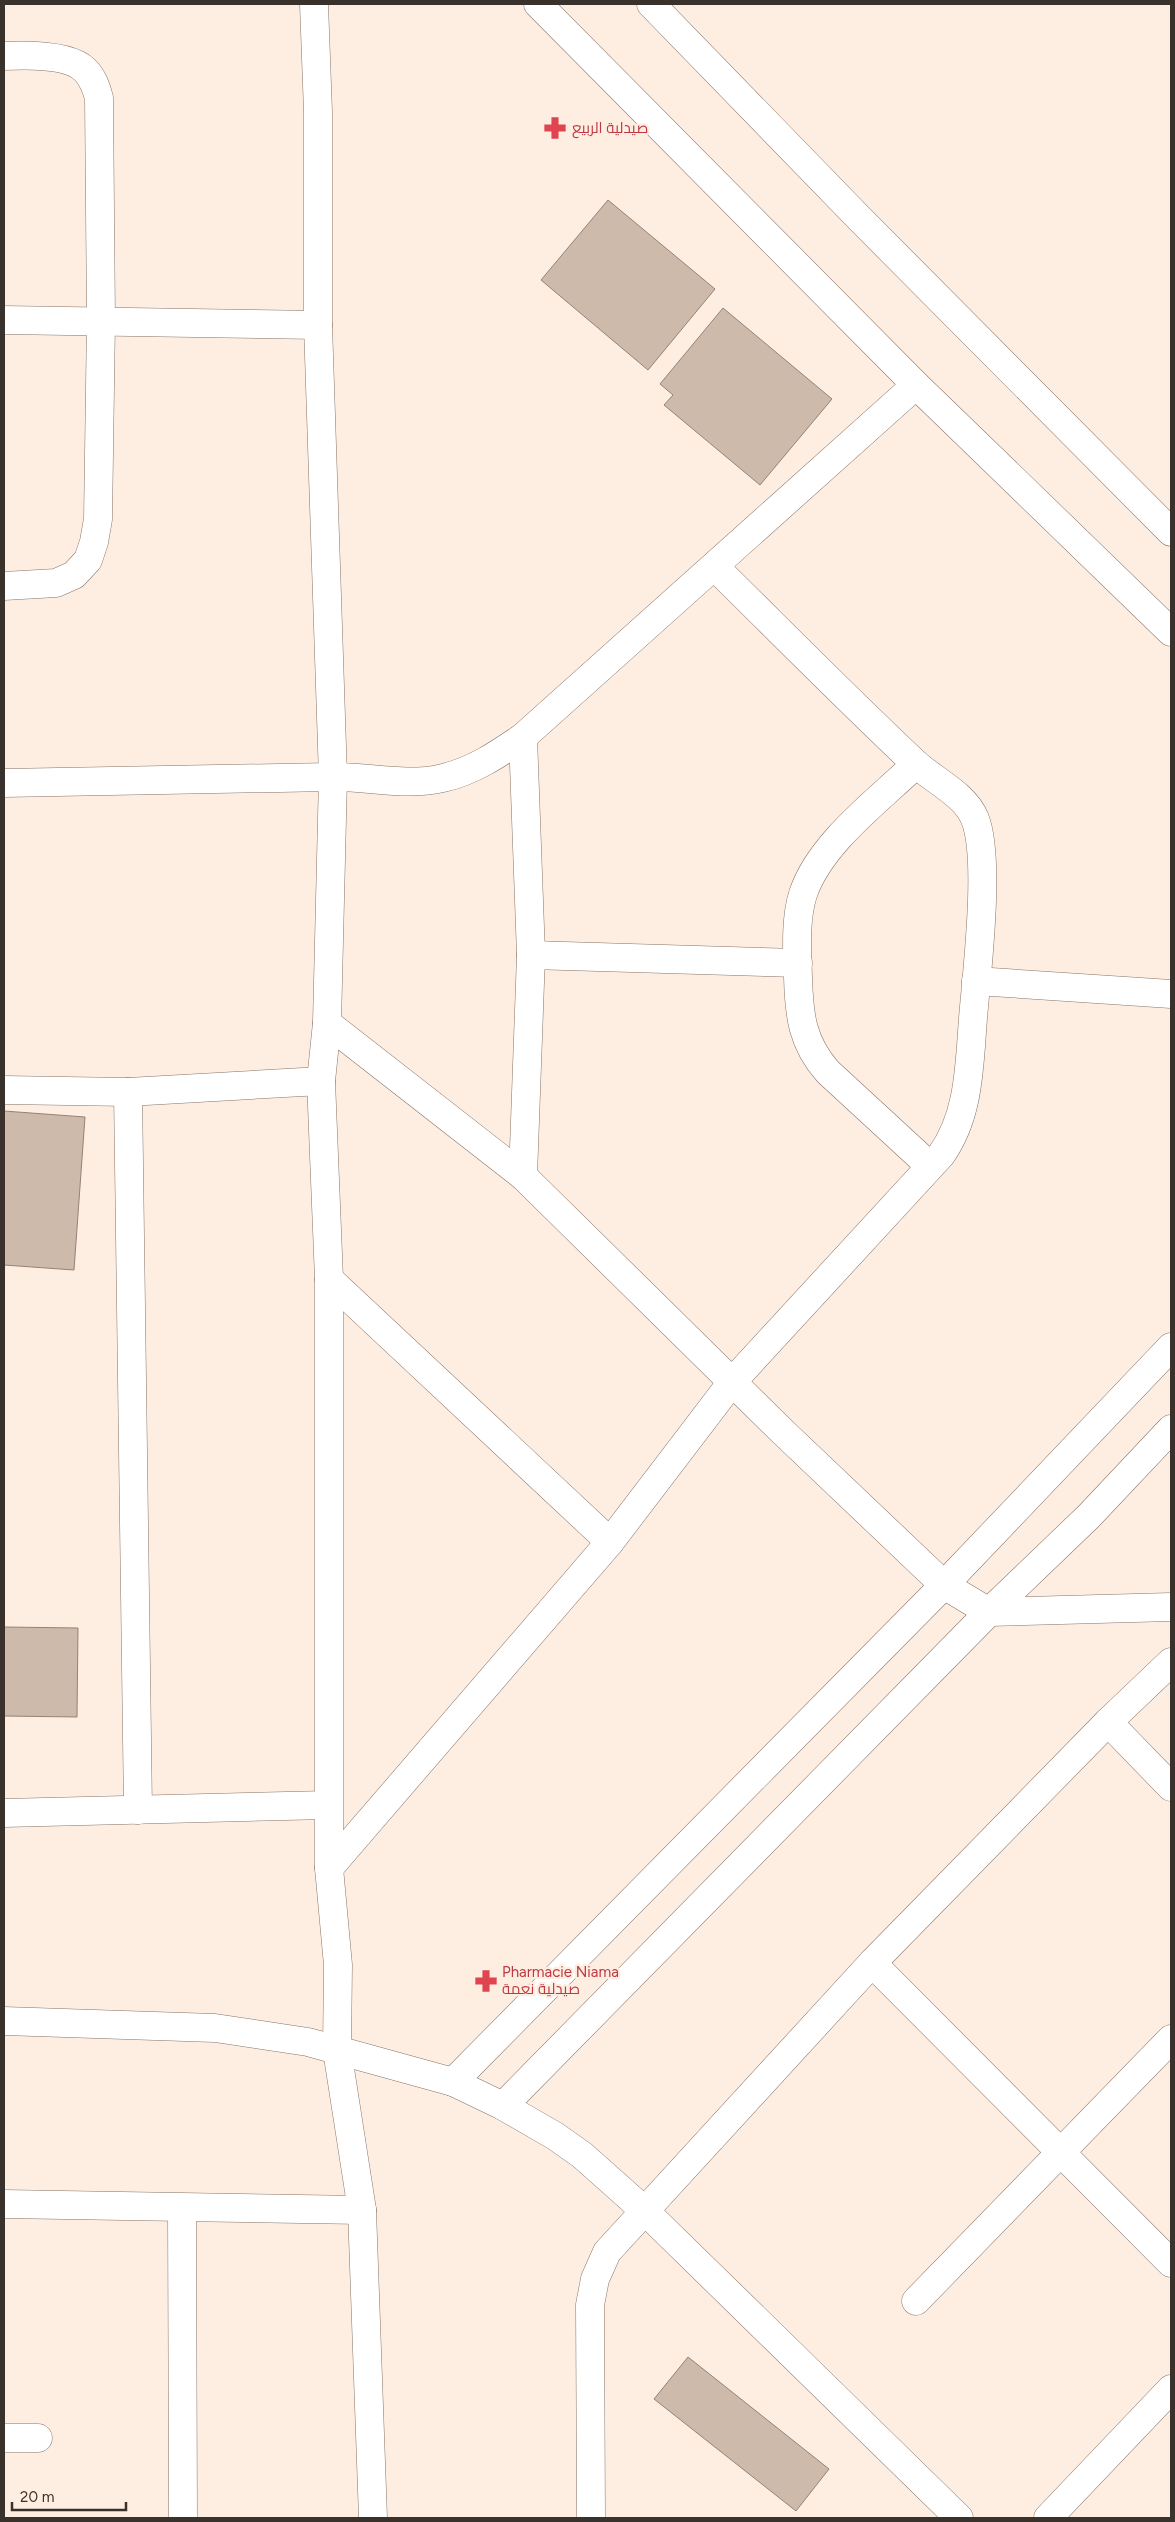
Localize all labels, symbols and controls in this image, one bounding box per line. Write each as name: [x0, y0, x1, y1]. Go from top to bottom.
pharmacy icon: صيدلية الربيع: [542, 115, 568, 141]
place label: صيدلية الربيع: [572, 119, 648, 139]
place label: Pharmacie Niama صيدلية نعمة: [502, 1963, 619, 1998]
pharmacy icon: Pharmacie Niama صيدلية نعمة: [473, 1968, 499, 1994]
scale bar: [12, 2480, 126, 2512]
text: 20 m: [20, 2488, 54, 2506]

